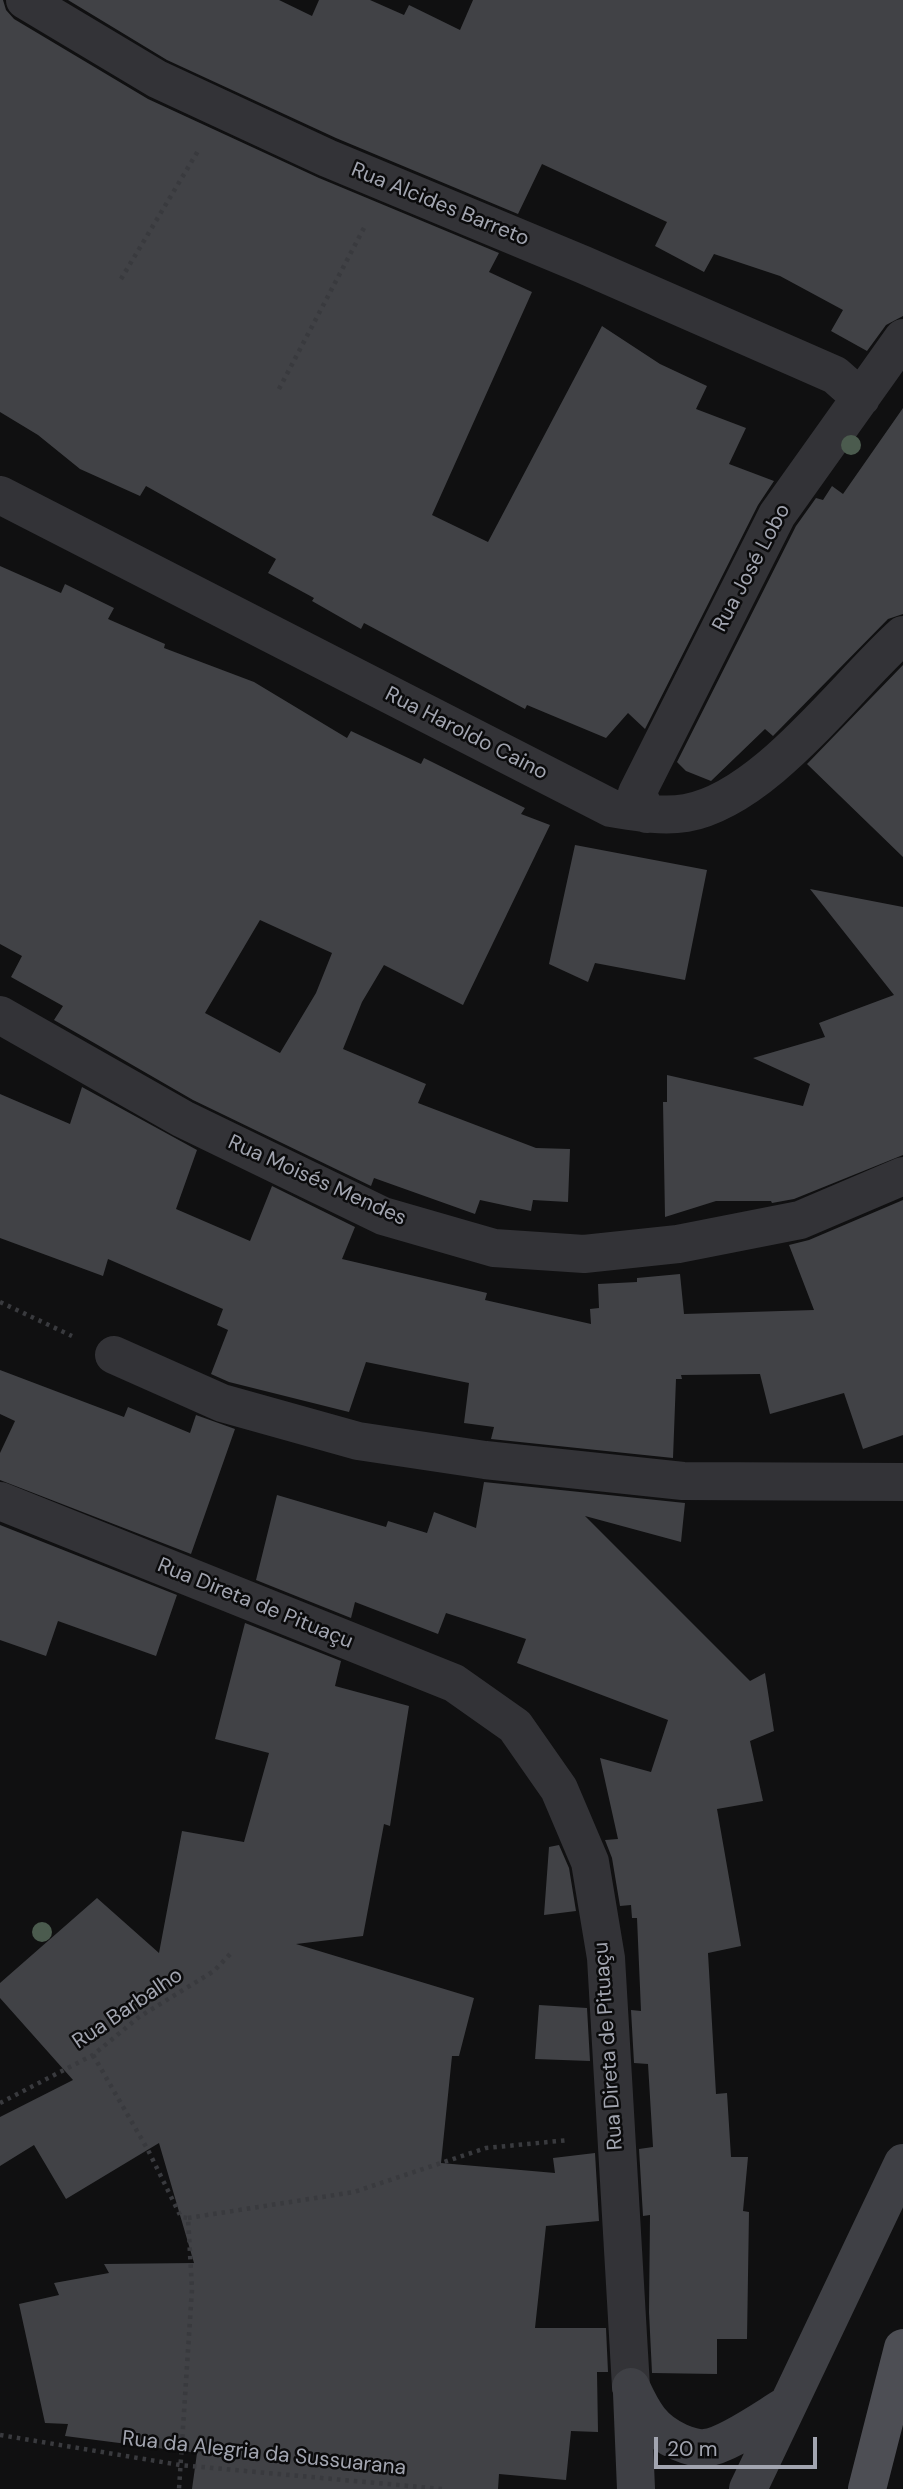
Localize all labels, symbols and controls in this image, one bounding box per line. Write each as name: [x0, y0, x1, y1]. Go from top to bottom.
street label: Rua Alcides Barreto: [347, 158, 533, 252]
street label: Rua José Lobo: [708, 500, 796, 636]
street label: Rua Haroldo Caino: [381, 682, 551, 786]
street label: Rua Moisés Mendes: [224, 1130, 410, 1232]
street label: Rua Direta de Pituaçu: [153, 1553, 357, 1655]
street label: Rua Direta de Pituaçu: [589, 1941, 629, 2151]
street label: Rua Barbalho: [68, 1963, 188, 2055]
scale bar: [658, 2422, 821, 2466]
street label: Rua da Alegria da Sussuarana: [121, 2427, 407, 2481]
text: 20 m: [667, 2435, 718, 2463]

